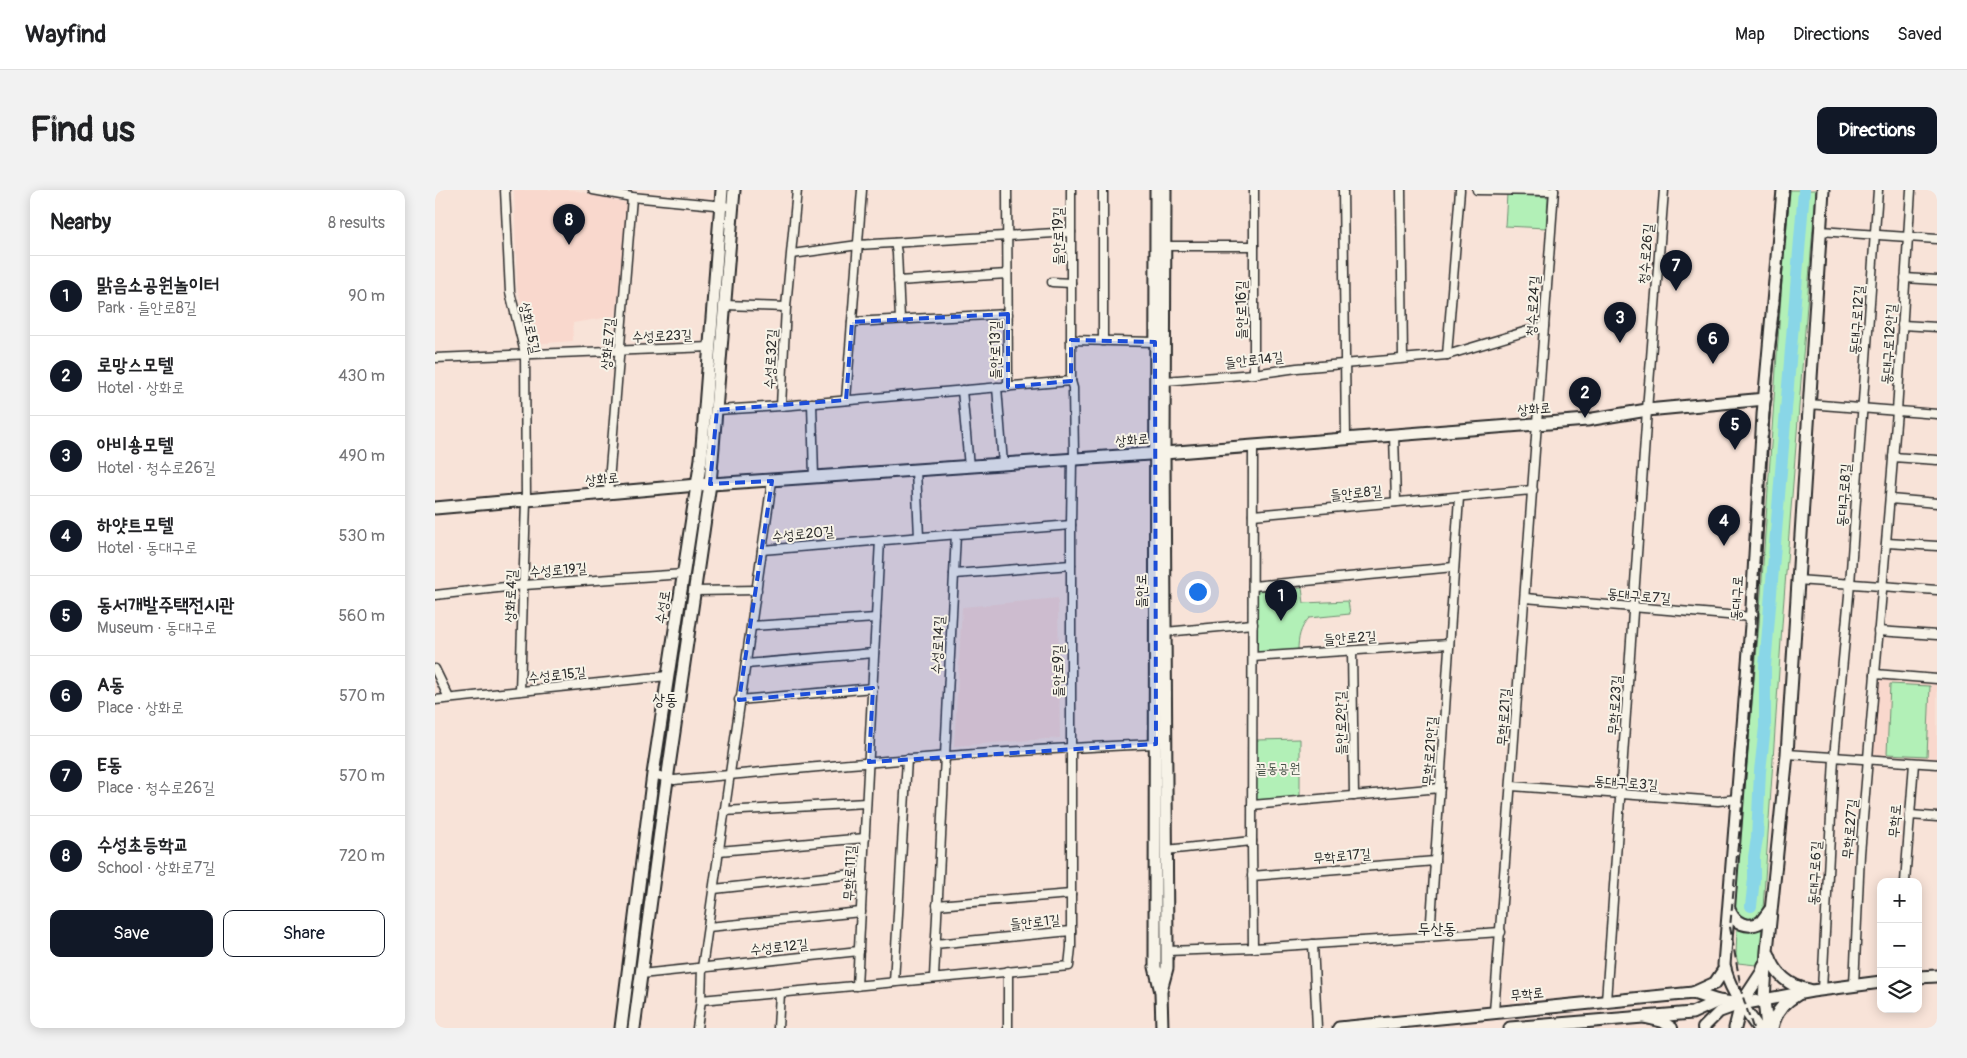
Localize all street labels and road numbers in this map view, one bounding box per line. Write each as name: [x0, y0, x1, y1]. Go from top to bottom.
street label: 들안로19길: [1050, 206, 1067, 265]
street label: 청수로26길: [1635, 222, 1657, 285]
street label: 청수로24길: [1522, 274, 1544, 337]
street label: 들안로16길: [1233, 280, 1250, 339]
street label: 동대구로12길: [1846, 284, 1868, 355]
street label: 상화로5길: [516, 300, 544, 356]
street label: 동대구로12안길: [1878, 302, 1900, 385]
street label: 상화로7길: [597, 316, 619, 371]
street label: 들안로13길: [987, 320, 1004, 379]
street label: 수성로23길: [632, 326, 693, 346]
street label: 수성로32길: [761, 328, 781, 390]
street label: 들안로14길: [1224, 348, 1285, 372]
street label: 상화로: [1517, 399, 1551, 419]
street label: 상화로: [1115, 430, 1149, 450]
street label: 동대구로8길: [1833, 462, 1855, 527]
street label: 상화로: [584, 469, 620, 489]
street label: 들안로8길: [1329, 482, 1383, 504]
street label: 수성로20길: [771, 523, 836, 545]
street label: 수성로19길: [529, 559, 588, 580]
street label: 상화로4길: [502, 568, 520, 623]
street label: 들안로: [1133, 574, 1150, 608]
street label: 동대구로: [1727, 575, 1747, 621]
street label: 동대구로7길: [1607, 585, 1672, 607]
street label: 수성로: [652, 589, 674, 625]
street label: 수성로14길: [928, 615, 948, 675]
street label: 들안로2길: [1323, 628, 1378, 648]
street label: 들안로9길: [1050, 644, 1067, 697]
street label: 수성로15길: [527, 663, 588, 686]
street label: 무학로23길: [1604, 674, 1626, 736]
street label: 무학로21길: [1493, 687, 1515, 747]
street label: 들안로2안길: [1332, 690, 1350, 755]
street label: 무학로21안길: [1419, 715, 1441, 786]
street label: 동대구로3길: [1593, 772, 1659, 794]
street label: 무학로27길: [1839, 797, 1861, 860]
street label: 무학로: [1885, 804, 1905, 838]
street label: 동대구로6길: [1805, 840, 1825, 906]
street label: 무학로11길: [840, 844, 860, 901]
street label: 무학로17길: [1312, 845, 1372, 867]
street label: 들안로1길: [1009, 911, 1062, 933]
street label: 수성로12길: [749, 935, 810, 959]
street label: 무학로: [1509, 984, 1545, 1004]

